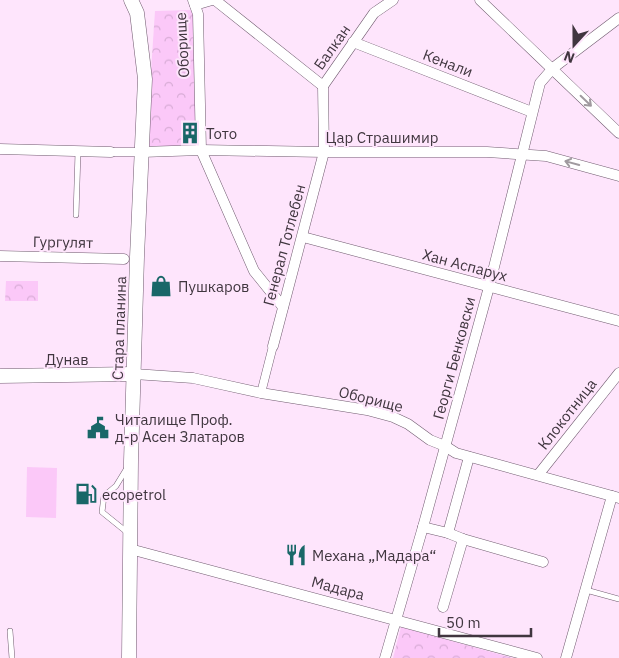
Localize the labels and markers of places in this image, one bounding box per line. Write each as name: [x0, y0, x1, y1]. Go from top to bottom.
building icon: Тото: [177, 120, 203, 146]
place label: Тото: [206, 124, 237, 143]
shop icon: Пушкаров: [148, 273, 174, 299]
place label: Пушкаров: [178, 277, 249, 296]
place label: Читалище Проф. д-р Асен Златаров: [115, 410, 245, 446]
public building icon: Читалище Проф. д-р Асен Златаров: [85, 415, 111, 441]
fuel station icon: ecopetrol: [73, 481, 99, 507]
place label: ecopetrol: [102, 485, 166, 504]
restaurant icon: Механа „Мадара“: [283, 542, 309, 568]
place label: Механа „Мадара“: [312, 546, 436, 565]

